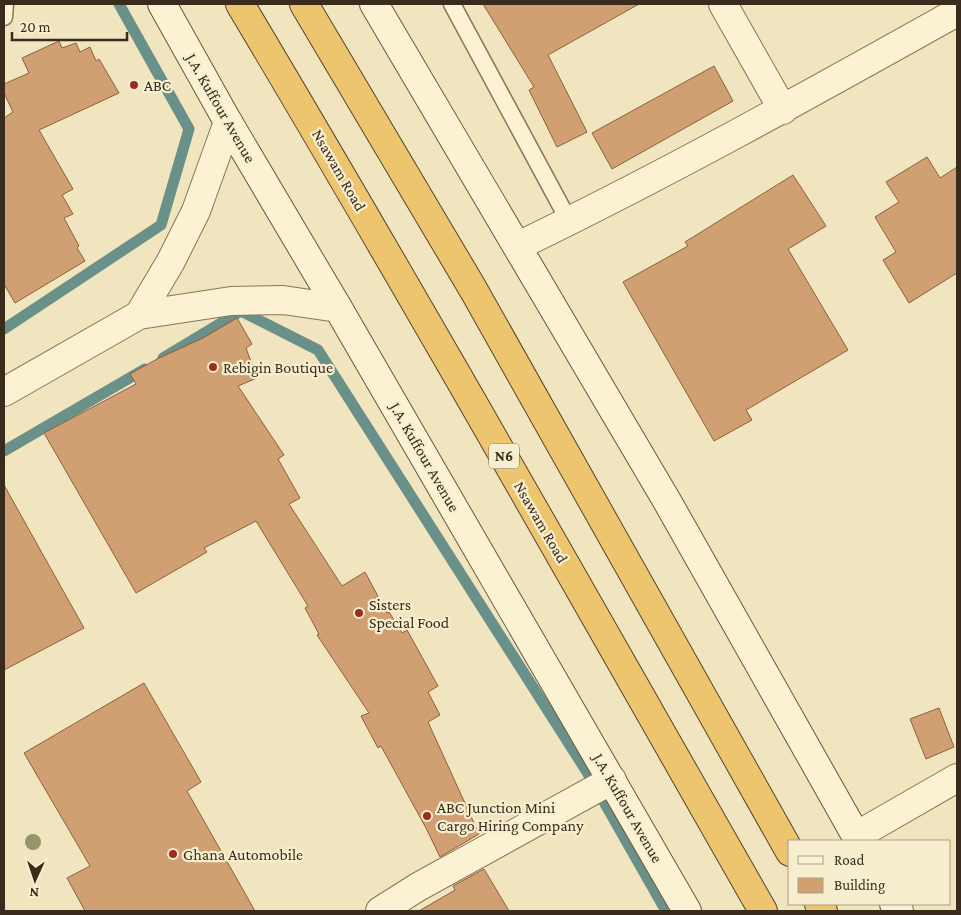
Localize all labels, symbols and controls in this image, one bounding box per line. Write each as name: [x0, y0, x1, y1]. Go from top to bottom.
scale bar: [12, 10, 128, 42]
text: 20 m: [20, 19, 51, 35]
street label: J.A. Kuffour Avenue: [181, 49, 259, 166]
place label: ABC: [144, 77, 171, 94]
marker: ABC: [128, 79, 140, 91]
street label: Nsawam Road: [309, 126, 369, 214]
place label: Rebigin Boutique: [223, 359, 333, 377]
marker: Rebigin Boutique: [207, 361, 219, 373]
street label: J.A. Kuffour Avenue: [385, 398, 463, 515]
road number: N6: [489, 444, 519, 468]
street label: Nsawam Road: [511, 478, 571, 566]
place label: Sisters Special Food: [369, 596, 450, 632]
marker: Sisters Special Food: [353, 607, 365, 619]
street label: J.A. Kuffour Avenue: [588, 749, 666, 866]
place label: ABC Junction Mini Cargo Hiring Company: [437, 799, 584, 835]
marker: ABC Junction Mini Cargo Hiring Company: [421, 810, 433, 822]
legend: [788, 840, 951, 905]
place label: Ghana Automobile: [183, 846, 303, 863]
marker: Ghana Automobile: [167, 848, 179, 860]
text: Road: [834, 852, 865, 868]
north arrow: [10, 855, 60, 905]
text: Building: [834, 877, 885, 894]
text: N: [29, 885, 40, 901]

